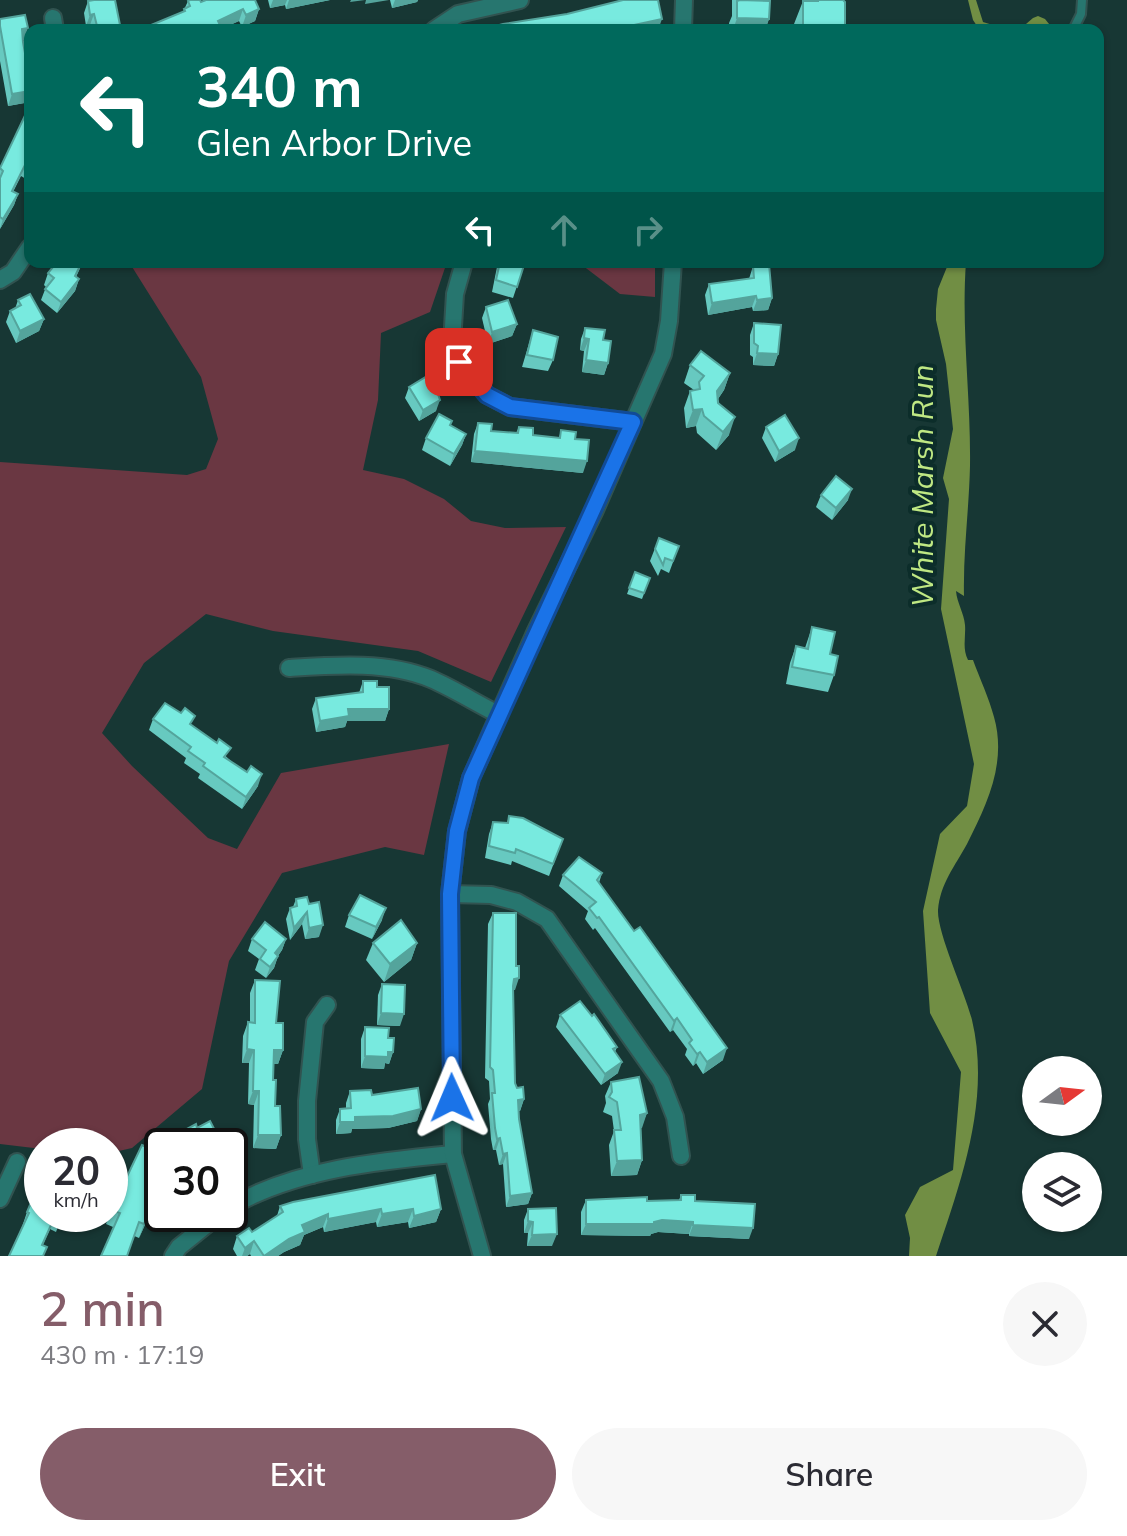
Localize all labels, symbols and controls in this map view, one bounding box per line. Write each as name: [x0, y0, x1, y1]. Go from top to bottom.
text: 340 m: [196, 51, 363, 121]
icon: left: [64, 56, 168, 160]
text: Glen Arbor Drive: [196, 120, 472, 165]
icon: left: [458, 208, 502, 252]
icon: ahead: [542, 208, 586, 252]
icon: right: [626, 208, 670, 252]
pin: [425, 328, 493, 396]
icon: arrive: [437, 340, 481, 384]
water label: White Marsh Run: [903, 365, 941, 608]
position arrow: [410, 1056, 494, 1140]
north arrow: [1022, 1056, 1102, 1136]
map controls: [1022, 1056, 1102, 1232]
speed limit sign: 30: [144, 1128, 248, 1232]
text: 20: [52, 1145, 100, 1195]
button: layers: [1022, 1152, 1102, 1232]
text: km/h: [53, 1187, 99, 1212]
text: 2 min: [40, 1278, 165, 1338]
button: close: [1003, 1282, 1087, 1366]
text: 430 m · 17:19: [40, 1338, 204, 1371]
button: Exit: [40, 1428, 556, 1520]
button: Share: [572, 1428, 1087, 1520]

